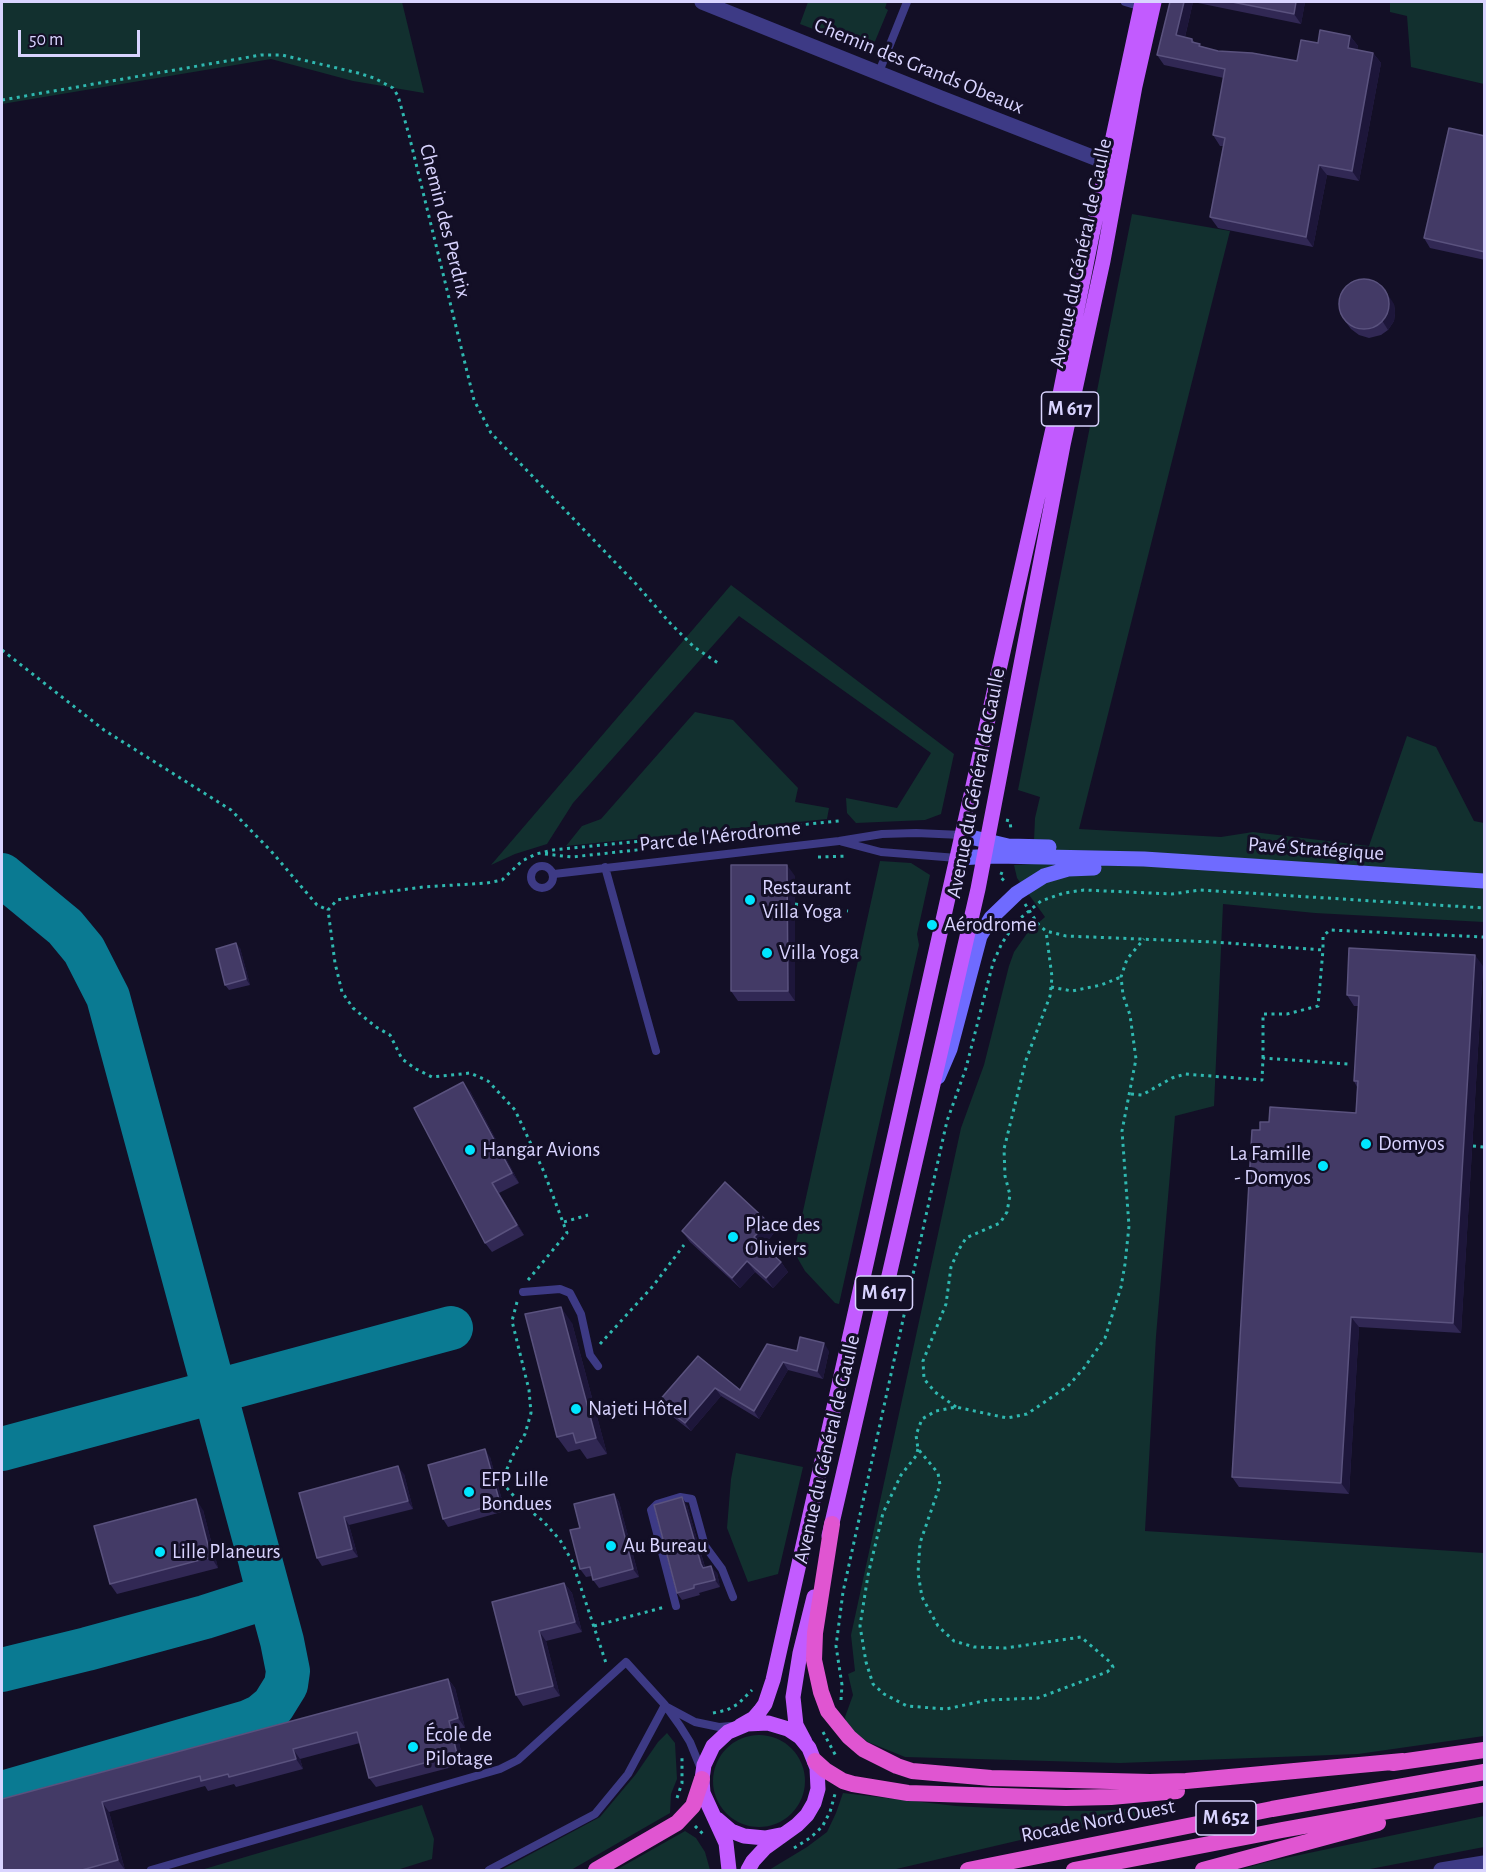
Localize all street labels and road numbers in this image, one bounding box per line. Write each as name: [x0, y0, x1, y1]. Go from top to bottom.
street label: Chemin des Grands Obeaux: [810, 12, 1028, 120]
street label: Avenue du Général de Gaulle: [1044, 136, 1118, 370]
street label: Chemin des Perdrix: [414, 141, 476, 301]
road number: M 617: [1042, 392, 1098, 426]
street label: Avenue du Général de Gaulle: [941, 666, 1011, 900]
street label: Parc de l'Aérodrome: [638, 815, 802, 857]
street label: Pavé Stratégique: [1247, 832, 1385, 866]
road number: M 617: [856, 1276, 912, 1310]
street label: Avenue du Général de Gaulle: [788, 1332, 866, 1566]
street label: Rocade Nord Ouest: [1019, 1794, 1177, 1848]
road number: M 652: [1196, 1801, 1256, 1835]

